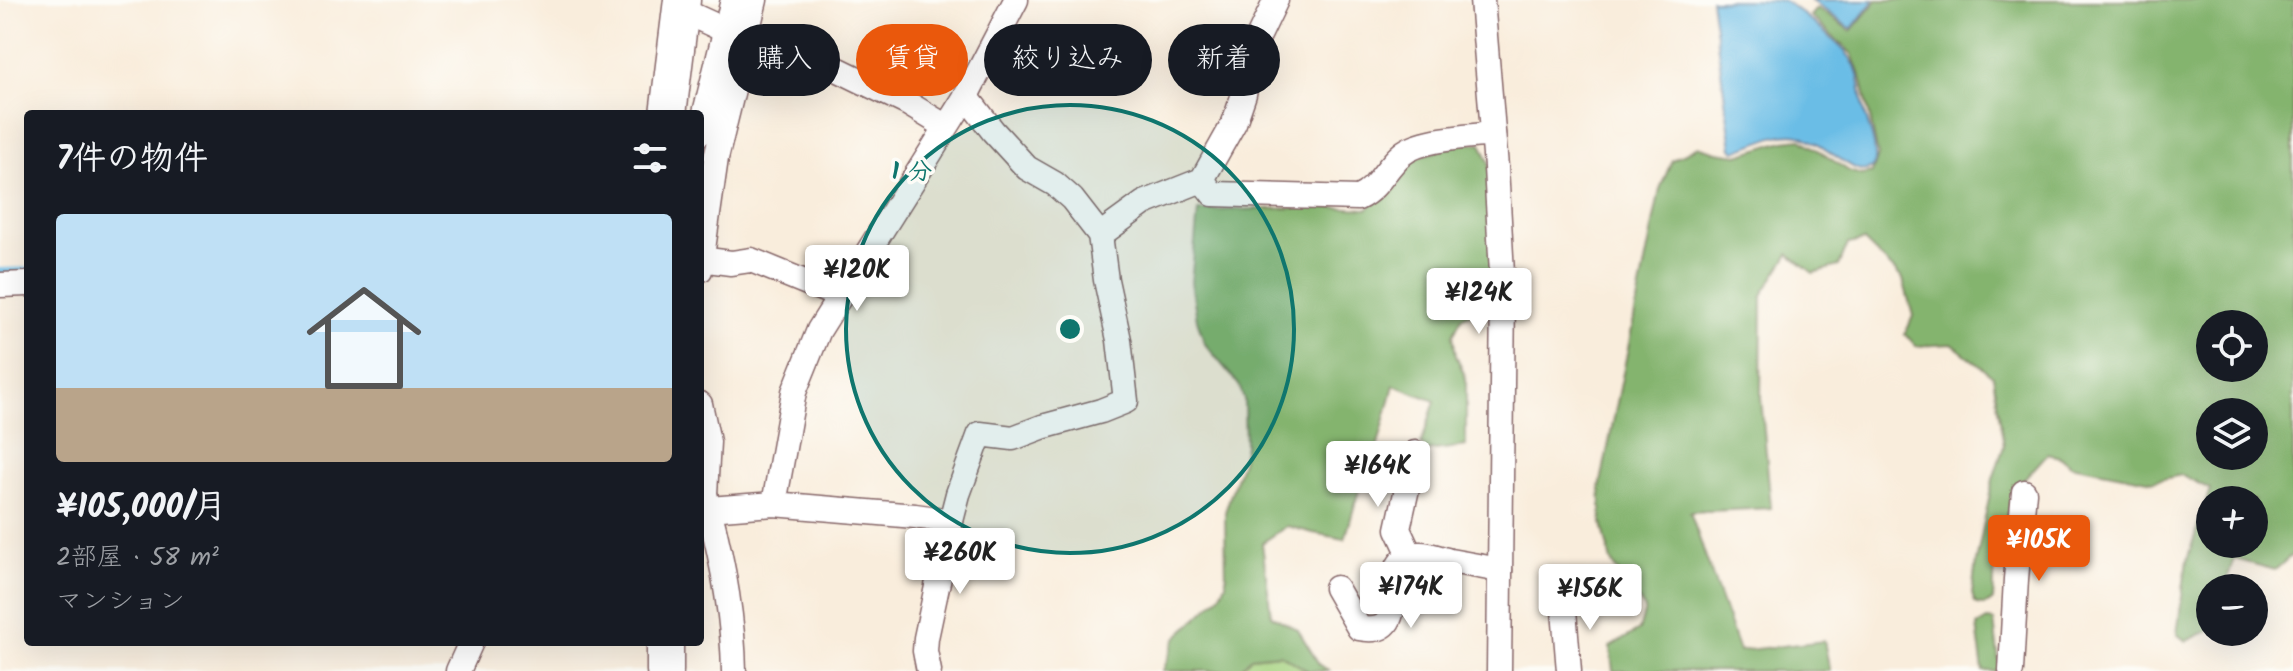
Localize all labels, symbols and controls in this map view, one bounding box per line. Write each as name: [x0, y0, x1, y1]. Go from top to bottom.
chip: 購入: [728, 24, 840, 96]
chip: 賃貸: [856, 24, 968, 96]
chip: 絞り込み: [984, 24, 1152, 96]
chip: 新着: [1168, 24, 1280, 96]
text: 7件の物件: [56, 133, 208, 187]
icon: filters: [628, 136, 672, 180]
text: 1 分: [892, 153, 932, 192]
pin: ¥120K: [801, 245, 913, 313]
text: ¥120K: [823, 250, 891, 292]
icon: home: [292, 266, 436, 410]
pin: ¥124K: [1423, 268, 1535, 336]
text: ¥124K: [1445, 273, 1513, 315]
map controls: [2196, 310, 2268, 646]
button: locate: [2196, 310, 2268, 382]
centre of rings: [1056, 315, 1084, 343]
button: layers: [2196, 398, 2268, 470]
pin: ¥164K: [1322, 441, 1434, 509]
text: ¥164K: [1344, 446, 1412, 488]
text: ¥105,000/月: [56, 481, 227, 535]
button: +: [2196, 486, 2268, 558]
pin: ¥105K: [1983, 515, 2095, 583]
text: ¥105K: [2006, 520, 2072, 562]
pin: ¥260K: [904, 528, 1016, 596]
text: ¥260K: [923, 533, 997, 575]
text: 2部屋 · 58 m²: [56, 537, 219, 579]
pin: ¥174K: [1355, 562, 1467, 630]
pin: ¥156K: [1534, 564, 1646, 632]
text: ¥174K: [1378, 567, 1444, 609]
text: ¥156K: [1557, 569, 1623, 611]
button: −: [2196, 574, 2268, 646]
text: マンション: [56, 581, 185, 623]

